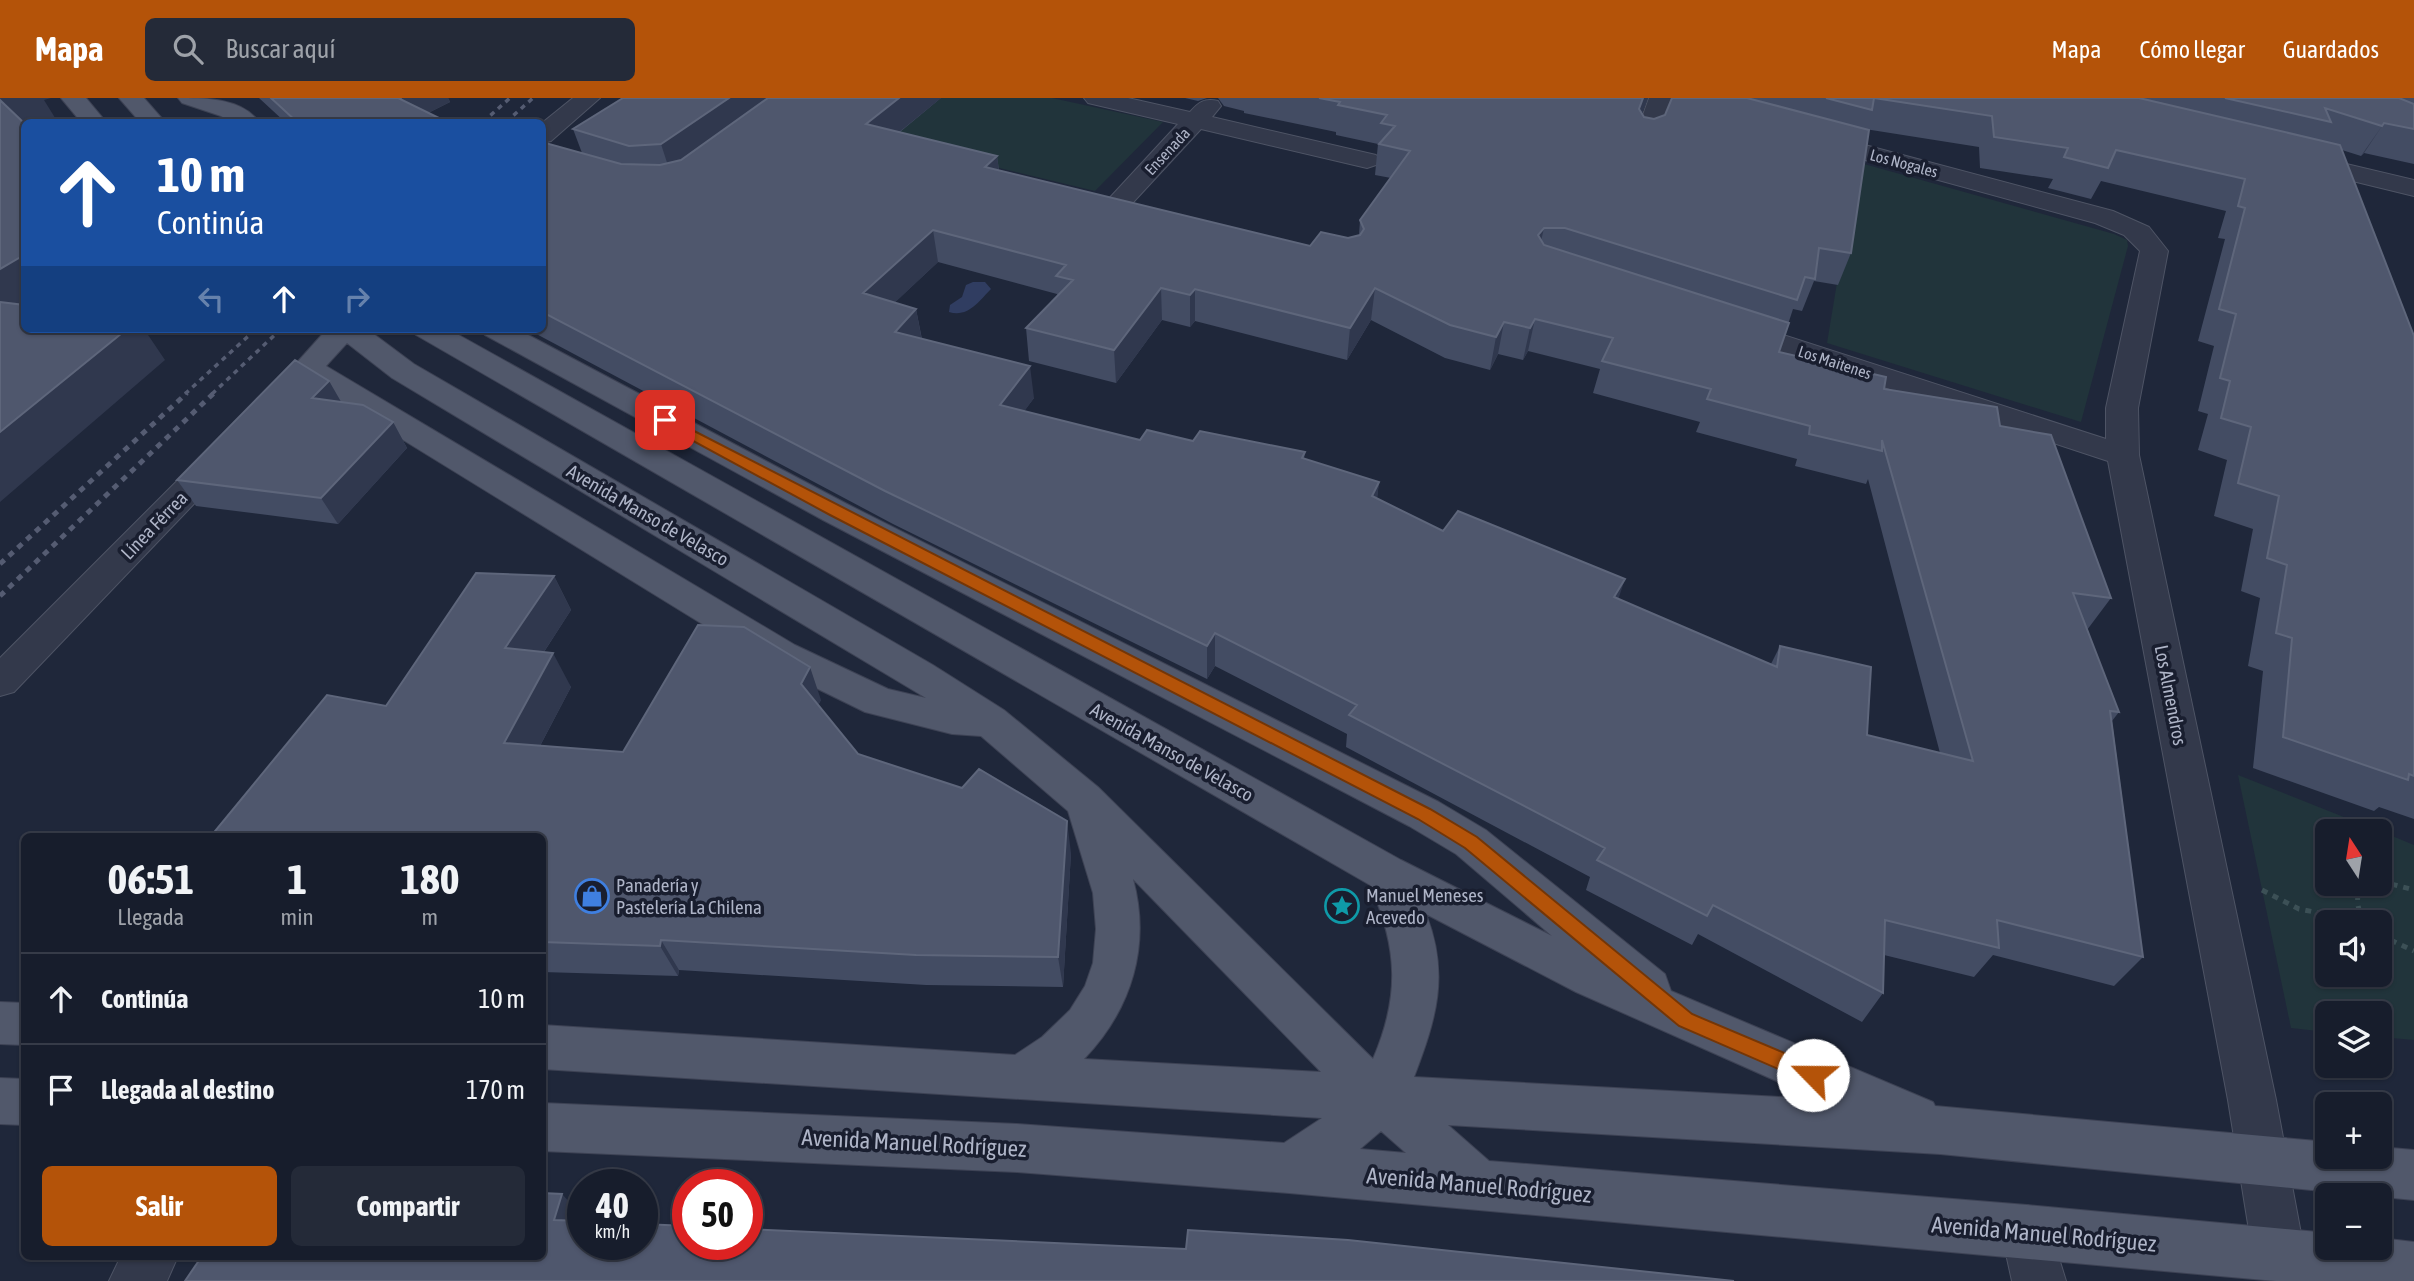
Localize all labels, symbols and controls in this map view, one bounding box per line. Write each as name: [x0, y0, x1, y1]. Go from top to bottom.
search box: [145, 18, 635, 81]
text: Mapa: [35, 30, 103, 68]
icon: search: [169, 30, 207, 68]
text: Buscar aquí: [225, 34, 335, 64]
text: Mapa: [2052, 36, 2101, 63]
text: Cómo llegar: [2139, 36, 2245, 63]
text: Guardados: [2283, 36, 2379, 63]
street label: Ensenada: [1141, 124, 1193, 178]
street label: Los Nogales: [1868, 145, 1940, 182]
text: 10 m: [157, 146, 245, 202]
icon: ahead: [42, 147, 133, 238]
text: Continúa: [157, 204, 264, 241]
icon: left: [192, 280, 230, 318]
icon: ahead: [265, 280, 303, 318]
icon: right: [338, 280, 376, 318]
street label: Los Maitenes: [1796, 342, 1874, 382]
pin: [635, 390, 695, 450]
icon: arrive: [646, 401, 684, 439]
street label: Avenida Manso de Velasco: [563, 460, 733, 570]
street label: Línea Férrea: [116, 487, 192, 563]
street label: Los Almendros: [2150, 643, 2192, 747]
street label: Avenida Manso de Velasco: [1087, 698, 1257, 806]
north arrow: [2315, 819, 2392, 896]
map controls: [2315, 819, 2392, 1260]
text: 06:51: [108, 855, 194, 903]
text: 1: [287, 855, 307, 903]
text: 180: [400, 855, 459, 903]
place label: Panadería y Pastelería La Chilena: [616, 874, 762, 918]
shop icon: Panadería y Pastelería La Chilena: [573, 877, 611, 915]
place label: Manuel Meneses Acevedo: [1366, 884, 1484, 928]
place icon: Manuel Meneses Acevedo: [1323, 887, 1361, 925]
text: Llegada: [117, 904, 184, 930]
text: min: [281, 904, 314, 930]
text: m: [422, 904, 438, 930]
button: sound: [2315, 910, 2392, 987]
icon: ahead: [42, 980, 80, 1018]
text: Continúa: [101, 984, 188, 1014]
text: 10 m: [478, 984, 525, 1014]
button: layers: [2315, 1001, 2392, 1078]
position arrow: [1776, 1038, 1850, 1112]
icon: arrive: [42, 1071, 80, 1109]
text: Llegada al destino: [101, 1075, 274, 1105]
text: 170 m: [466, 1075, 525, 1105]
button: +: [2315, 1092, 2392, 1169]
street label: Avenida Manuel Rodríguez: [801, 1124, 1027, 1162]
street label: Avenida Manuel Rodríguez: [1366, 1162, 1592, 1208]
button: Salir: [42, 1166, 277, 1246]
button: Compartir: [291, 1166, 525, 1246]
speed limit sign: 50: [672, 1169, 763, 1260]
button: −: [2315, 1183, 2392, 1260]
text: 40: [596, 1185, 629, 1225]
street label: Avenida Manuel Rodríguez: [1931, 1211, 2157, 1257]
text: km/h: [595, 1221, 630, 1242]

